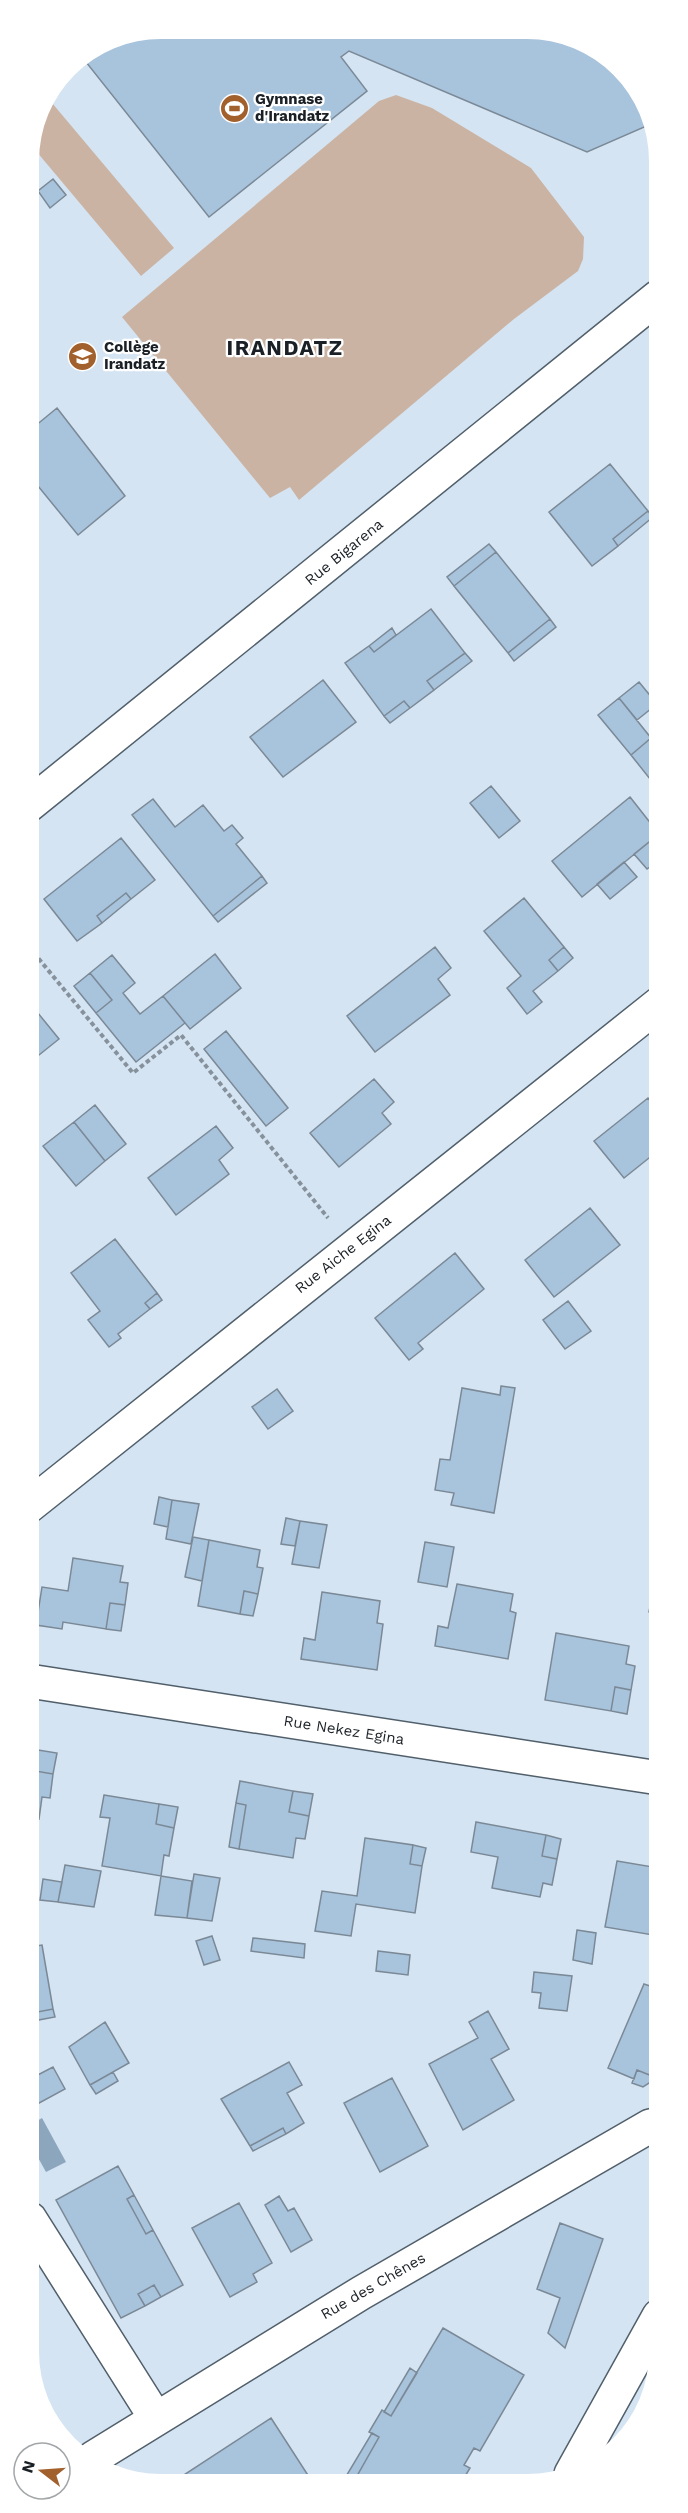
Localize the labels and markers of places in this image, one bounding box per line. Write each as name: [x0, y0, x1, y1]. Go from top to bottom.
place label: Gymnase d'Irandatz: [255, 90, 330, 125]
sports icon: Gymnase d'Irandatz: [218, 92, 250, 124]
place label: Collège Irandatz: [104, 338, 165, 373]
school or university icon: Collège Irandatz: [67, 340, 99, 372]

